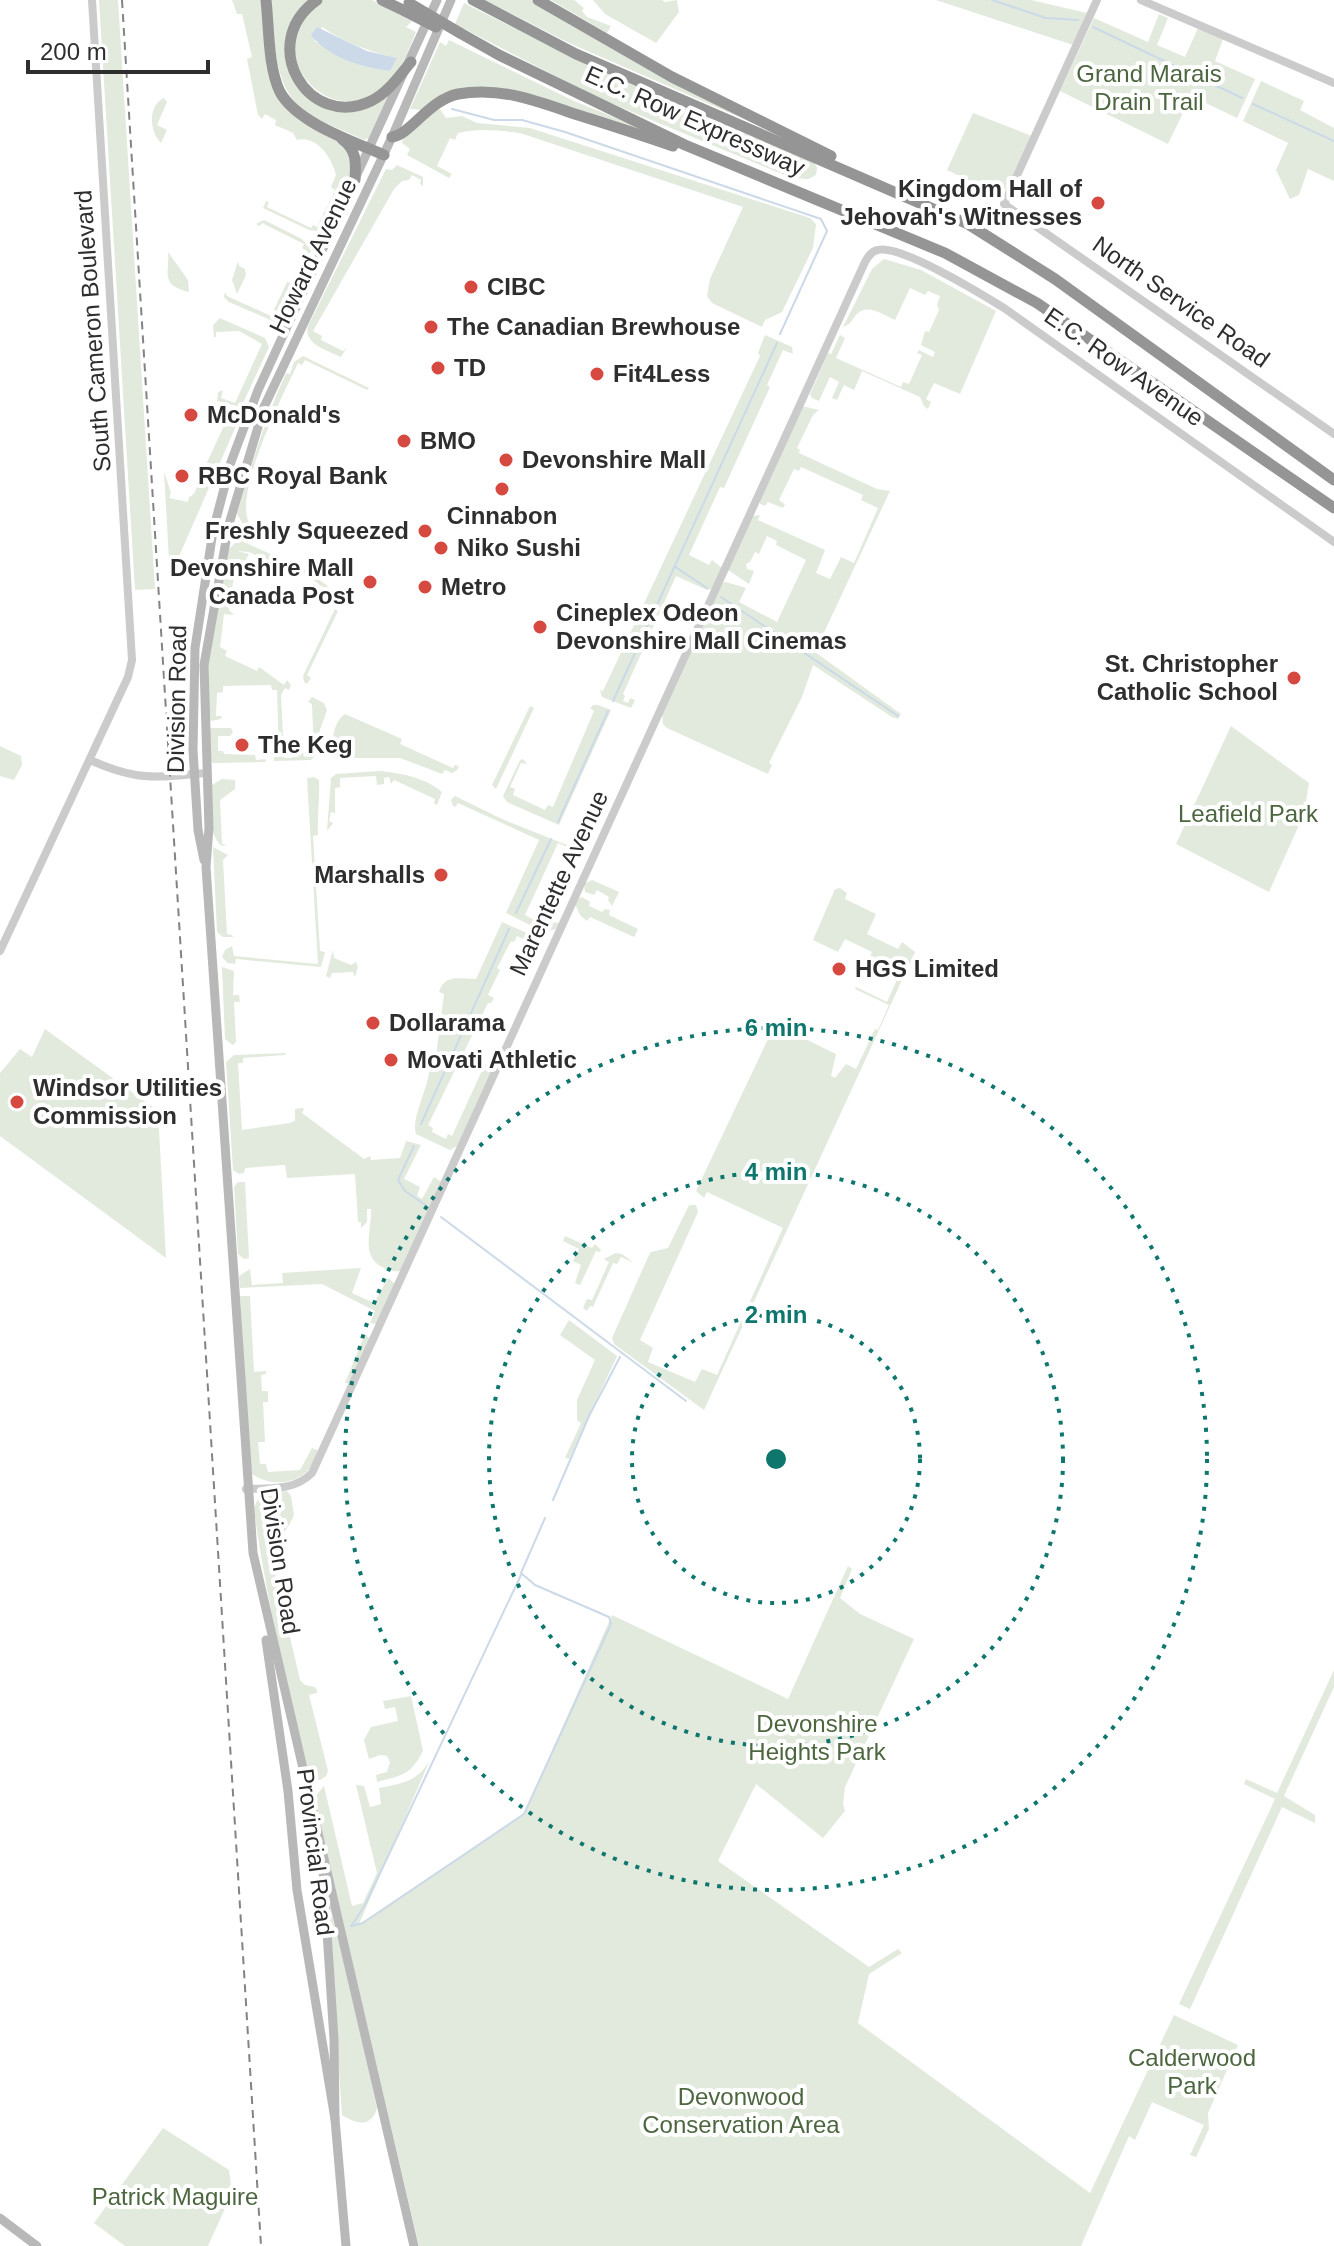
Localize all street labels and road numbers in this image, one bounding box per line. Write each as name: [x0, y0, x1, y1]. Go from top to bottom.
street label: E.C. Row Expressway: [581, 60, 809, 181]
street label: Howard Avenue: [263, 174, 362, 338]
street label: South Cameron Boulevard: [69, 189, 116, 473]
street label: North Service Road: [1088, 230, 1275, 373]
street label: E.C. Row Avenue: [1040, 302, 1209, 431]
street label: Division Road: [162, 625, 191, 773]
street label: Marentette Avenue: [504, 786, 613, 980]
street label: Division Road: [256, 1486, 305, 1636]
street label: Provincial Road: [292, 1767, 339, 1937]

